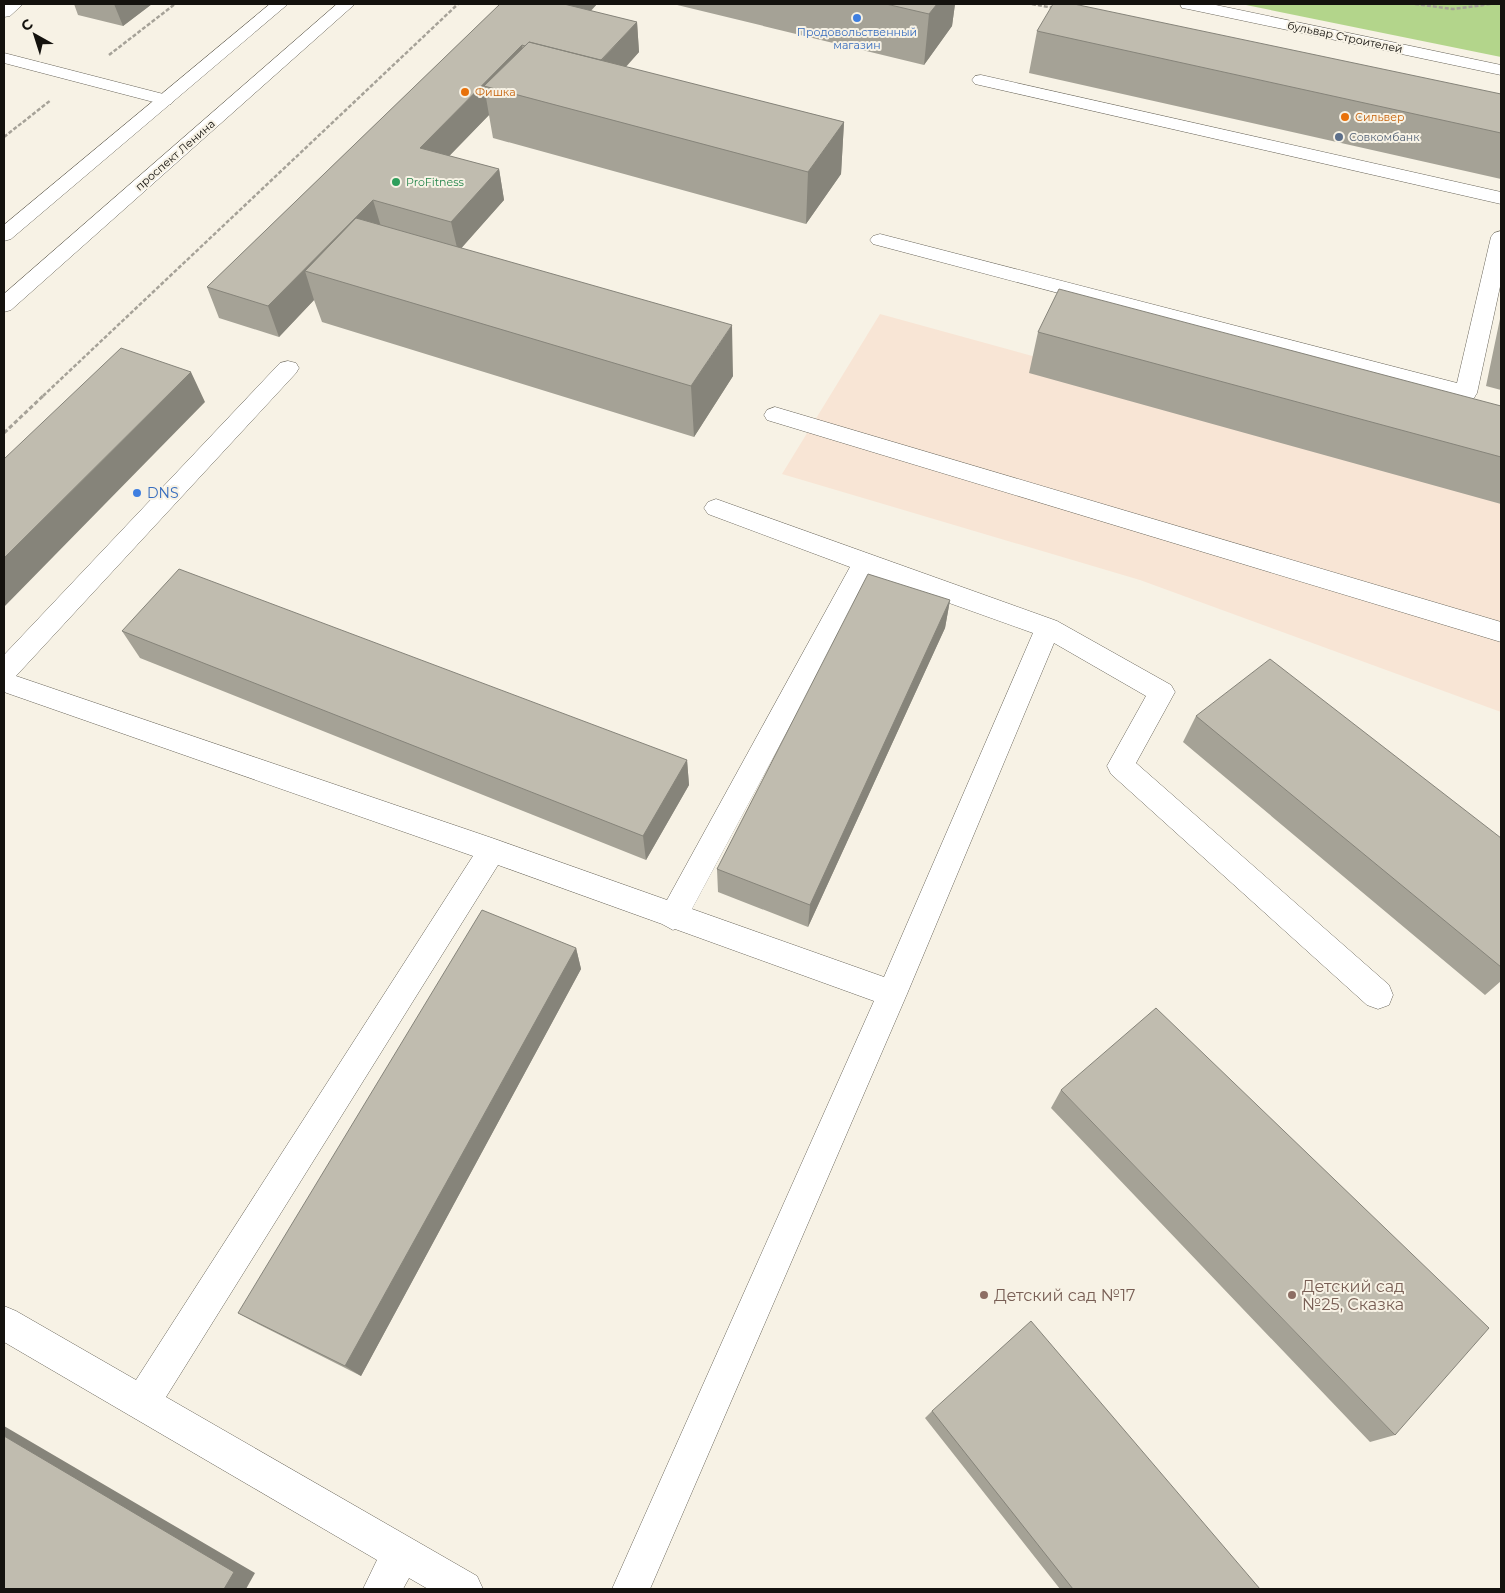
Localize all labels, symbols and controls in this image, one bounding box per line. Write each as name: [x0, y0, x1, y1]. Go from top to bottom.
north arrow: [10, 10, 60, 60]
marker: Продовольственный магазин: [851, 12, 863, 24]
text: С: [17, 15, 36, 35]
street label: бульвар Строителей: [1286, 18, 1404, 56]
place label: Продовольственный магазин: [797, 25, 917, 52]
place label: Фишка: [475, 85, 516, 99]
marker: Фишка: [459, 86, 471, 98]
place label: Сильвер: [1355, 110, 1405, 124]
marker: Сильвер: [1339, 111, 1351, 123]
street label: проспект Ленина: [132, 117, 218, 193]
place label: Совкомбанк: [1349, 130, 1420, 144]
marker: Совкомбанк: [1333, 131, 1345, 143]
place label: ProFitness: [406, 175, 465, 189]
marker: ProFitness: [390, 176, 402, 188]
place label: DNS: [147, 484, 179, 502]
marker: DNS: [131, 487, 143, 499]
place label: Детский сад №25, Сказка: [1302, 1277, 1404, 1314]
place label: Детский сад №17: [994, 1286, 1135, 1305]
marker: Детский сад №17: [978, 1289, 990, 1301]
marker: Детский сад №25, Сказка: [1286, 1289, 1298, 1301]

